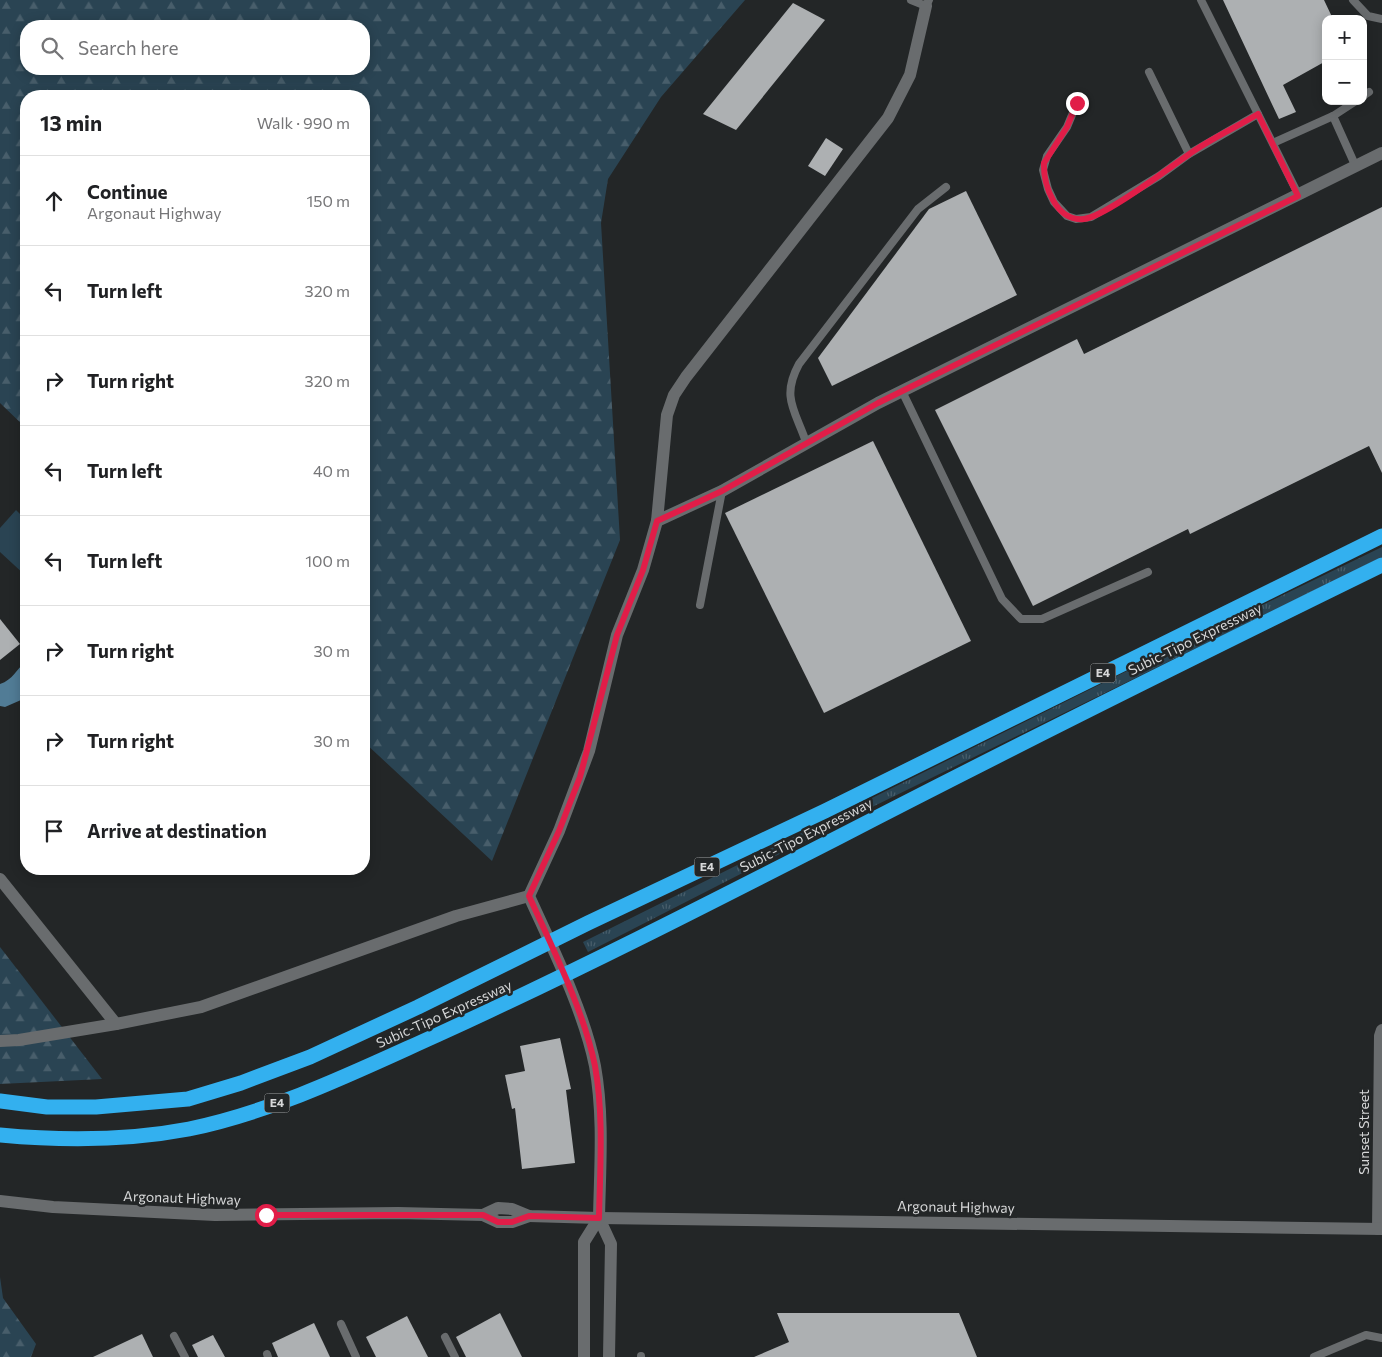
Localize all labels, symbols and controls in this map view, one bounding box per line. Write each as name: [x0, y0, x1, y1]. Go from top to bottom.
map controls: [1322, 15, 1367, 105]
button: +: [1322, 15, 1367, 60]
search box: [20, 20, 370, 75]
icon: search: [38, 34, 66, 62]
text: Search here: [78, 36, 178, 59]
button: −: [1322, 60, 1367, 105]
route end: [1066, 92, 1089, 115]
text: 13 min: [40, 110, 102, 135]
text: Walk · 990 m: [257, 113, 350, 132]
text: Continue: [87, 180, 167, 203]
icon: ahead: [40, 187, 68, 215]
text: 150 m: [307, 191, 350, 210]
text: Argonaut Highway: [87, 203, 221, 222]
icon: left: [40, 277, 68, 305]
text: Turn left: [87, 279, 162, 302]
text: 320 m: [305, 281, 350, 300]
icon: right: [40, 367, 68, 395]
text: Turn right: [87, 369, 174, 392]
text: 320 m: [305, 371, 350, 390]
icon: left: [40, 457, 68, 485]
text: Turn left: [87, 459, 162, 482]
text: 40 m: [313, 461, 350, 480]
icon: left: [40, 547, 68, 575]
text: Turn left: [87, 549, 162, 572]
text: 100 m: [305, 551, 350, 570]
street label: Subic-Tipo Expressway: [1125, 599, 1264, 678]
icon: right: [40, 637, 68, 665]
text: Turn right: [87, 639, 174, 662]
text: 30 m: [313, 641, 350, 660]
road number: E4: [1090, 664, 1116, 682]
icon: right: [40, 727, 68, 755]
text: Turn right: [87, 729, 174, 752]
text: 30 m: [313, 731, 350, 750]
street label: Subic-Tipo Expressway: [737, 794, 875, 875]
icon: arrive: [40, 817, 68, 845]
text: Arrive at destination: [87, 819, 267, 842]
road number: E4: [694, 858, 720, 876]
street label: Subic-Tipo Expressway: [373, 976, 514, 1051]
street label: Sunset Street: [1355, 1089, 1372, 1175]
road number: E4: [264, 1094, 290, 1112]
street label: Argonaut Highway: [123, 1187, 241, 1208]
street label: Argonaut Highway: [897, 1197, 1015, 1216]
route start: [255, 1204, 278, 1227]

